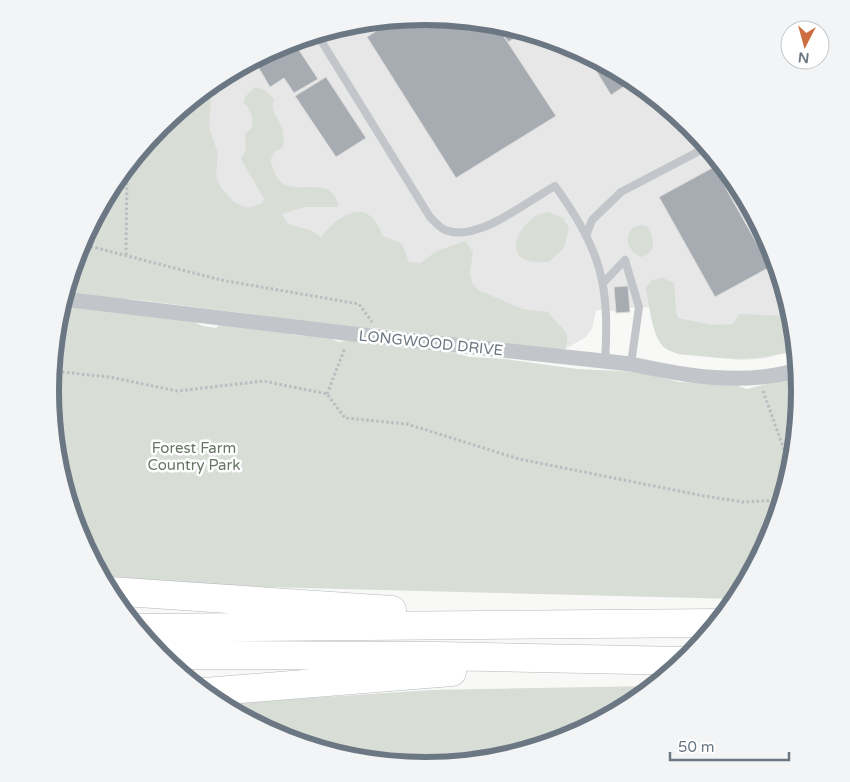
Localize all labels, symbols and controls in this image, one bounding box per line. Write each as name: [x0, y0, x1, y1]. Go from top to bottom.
north arrow: [780, 20, 830, 70]
text: N: [797, 48, 810, 66]
street label: LONGWOOD DRIVE: [358, 326, 504, 360]
park label: Forest Farm Country Park: [148, 439, 240, 474]
scale bar: [670, 730, 789, 762]
text: 50 m: [678, 738, 715, 756]

